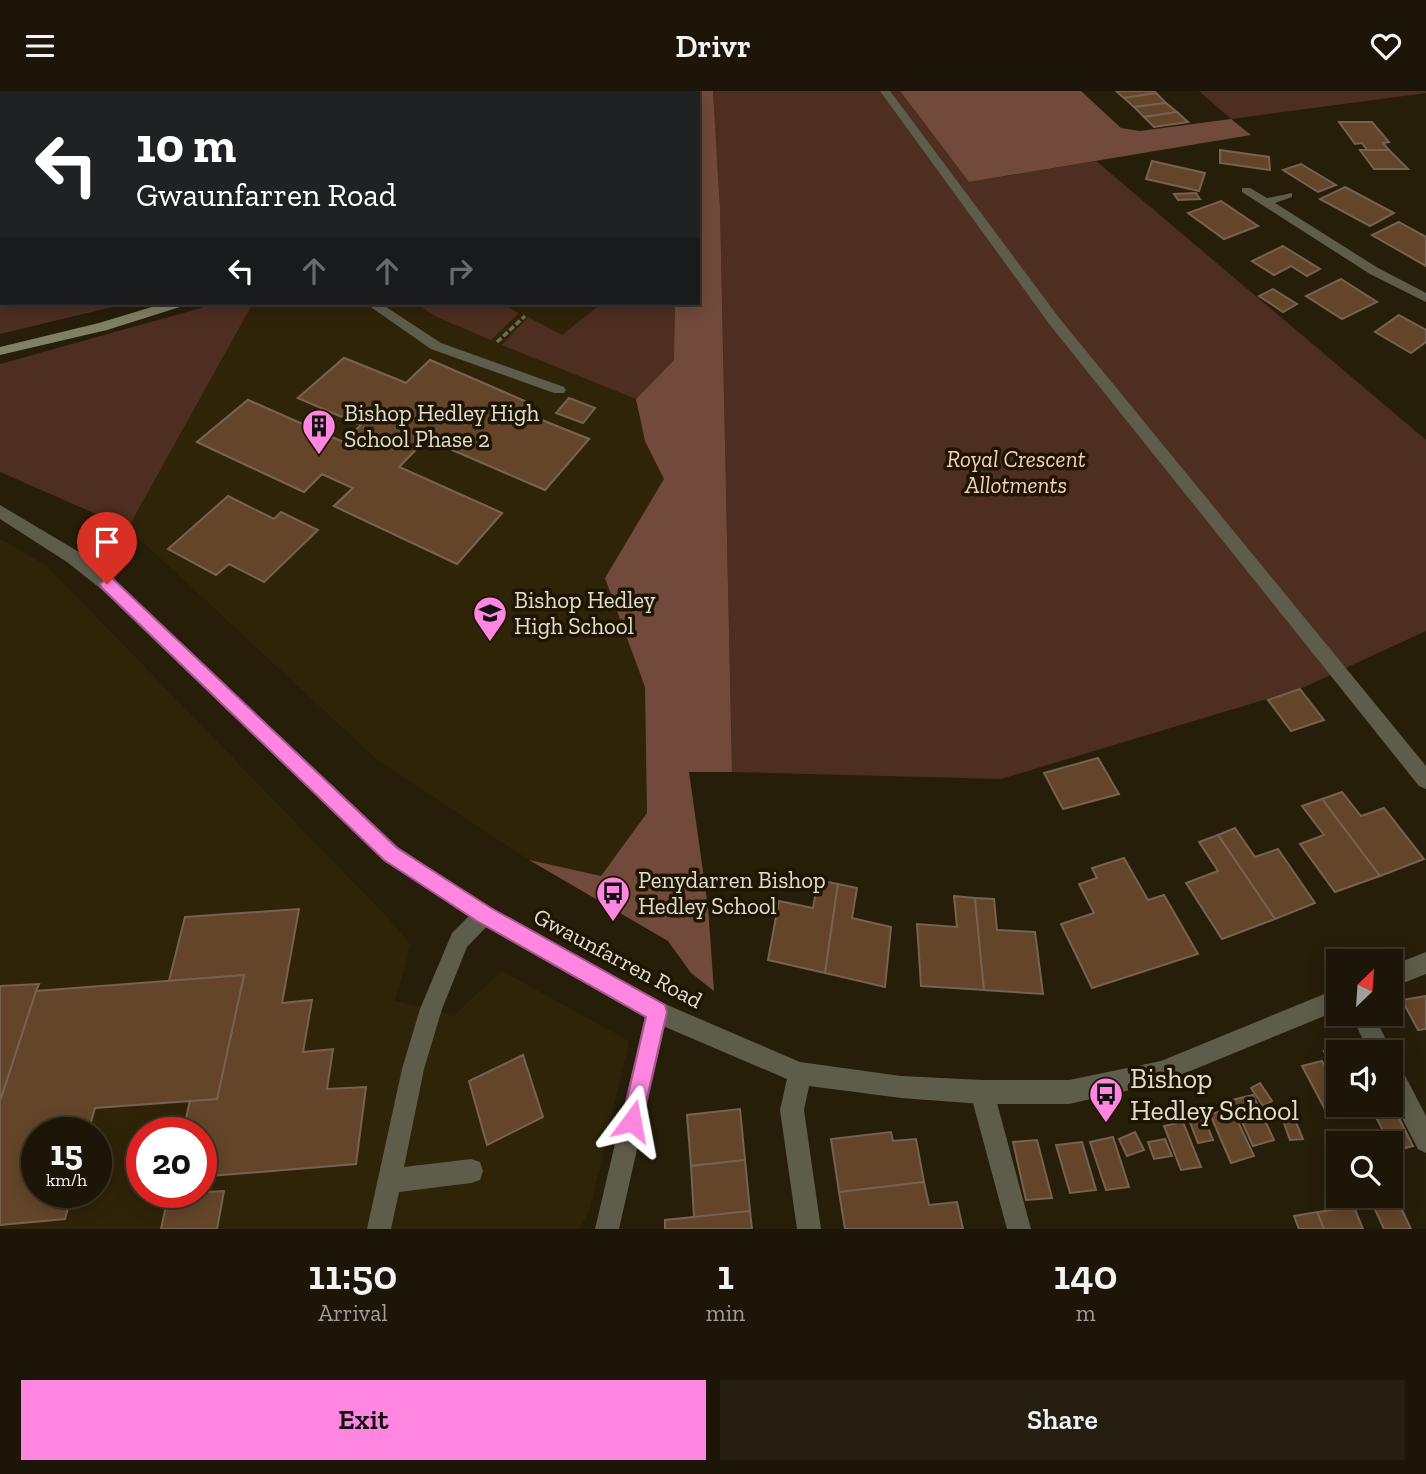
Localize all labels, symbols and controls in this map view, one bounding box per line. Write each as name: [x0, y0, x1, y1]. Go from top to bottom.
icon: menu: [21, 27, 59, 65]
text: Drivr: [675, 27, 751, 65]
icon: heart: [1367, 27, 1405, 65]
text: 10 m: [136, 116, 236, 175]
icon: left: [21, 119, 112, 210]
text: Gwaunfarren Road: [136, 176, 396, 214]
icon: left: [222, 252, 260, 290]
icon: ahead: [295, 252, 333, 290]
icon: ahead: [368, 252, 406, 290]
icon: right: [441, 252, 479, 290]
place label: Bishop Hedley High School Phase 2: [344, 399, 540, 453]
building icon: Bishop Hedley High School Phase 2: [300, 407, 338, 456]
park label: Royal Crescent Allotments: [946, 445, 1086, 499]
pin: [77, 512, 137, 584]
icon: arrive: [88, 523, 126, 561]
place label: Bishop Hedley High School: [514, 586, 656, 640]
school or university icon: Bishop Hedley High School: [471, 594, 509, 643]
place label: Penydarren Bishop Hedley School: [638, 866, 826, 920]
bus stop icon: Penydarren Bishop Hedley School: [594, 874, 632, 923]
street label: Gwaunfarren Road: [529, 902, 708, 1014]
north arrow: [1326, 949, 1404, 1025]
map controls: [1326, 949, 1403, 1208]
button: sound: [1326, 1040, 1403, 1117]
place label: Bishop Hedley School: [1130, 1062, 1299, 1127]
bus stop icon: Bishop Hedley School: [1087, 1075, 1125, 1124]
position arrow: [595, 1084, 669, 1158]
speed limit sign: 20: [126, 1117, 217, 1208]
button: search: [1326, 1131, 1403, 1208]
text: 15: [50, 1132, 83, 1174]
text: km/h: [46, 1169, 87, 1191]
text: 11:50: [308, 1249, 398, 1300]
text: 1: [717, 1249, 734, 1300]
text: 140: [1053, 1249, 1118, 1300]
text: Arrival: [318, 1299, 388, 1327]
text: min: [706, 1299, 745, 1327]
text: m: [1076, 1299, 1096, 1327]
button: Exit: [21, 1380, 706, 1460]
button: Share: [720, 1380, 1405, 1460]

